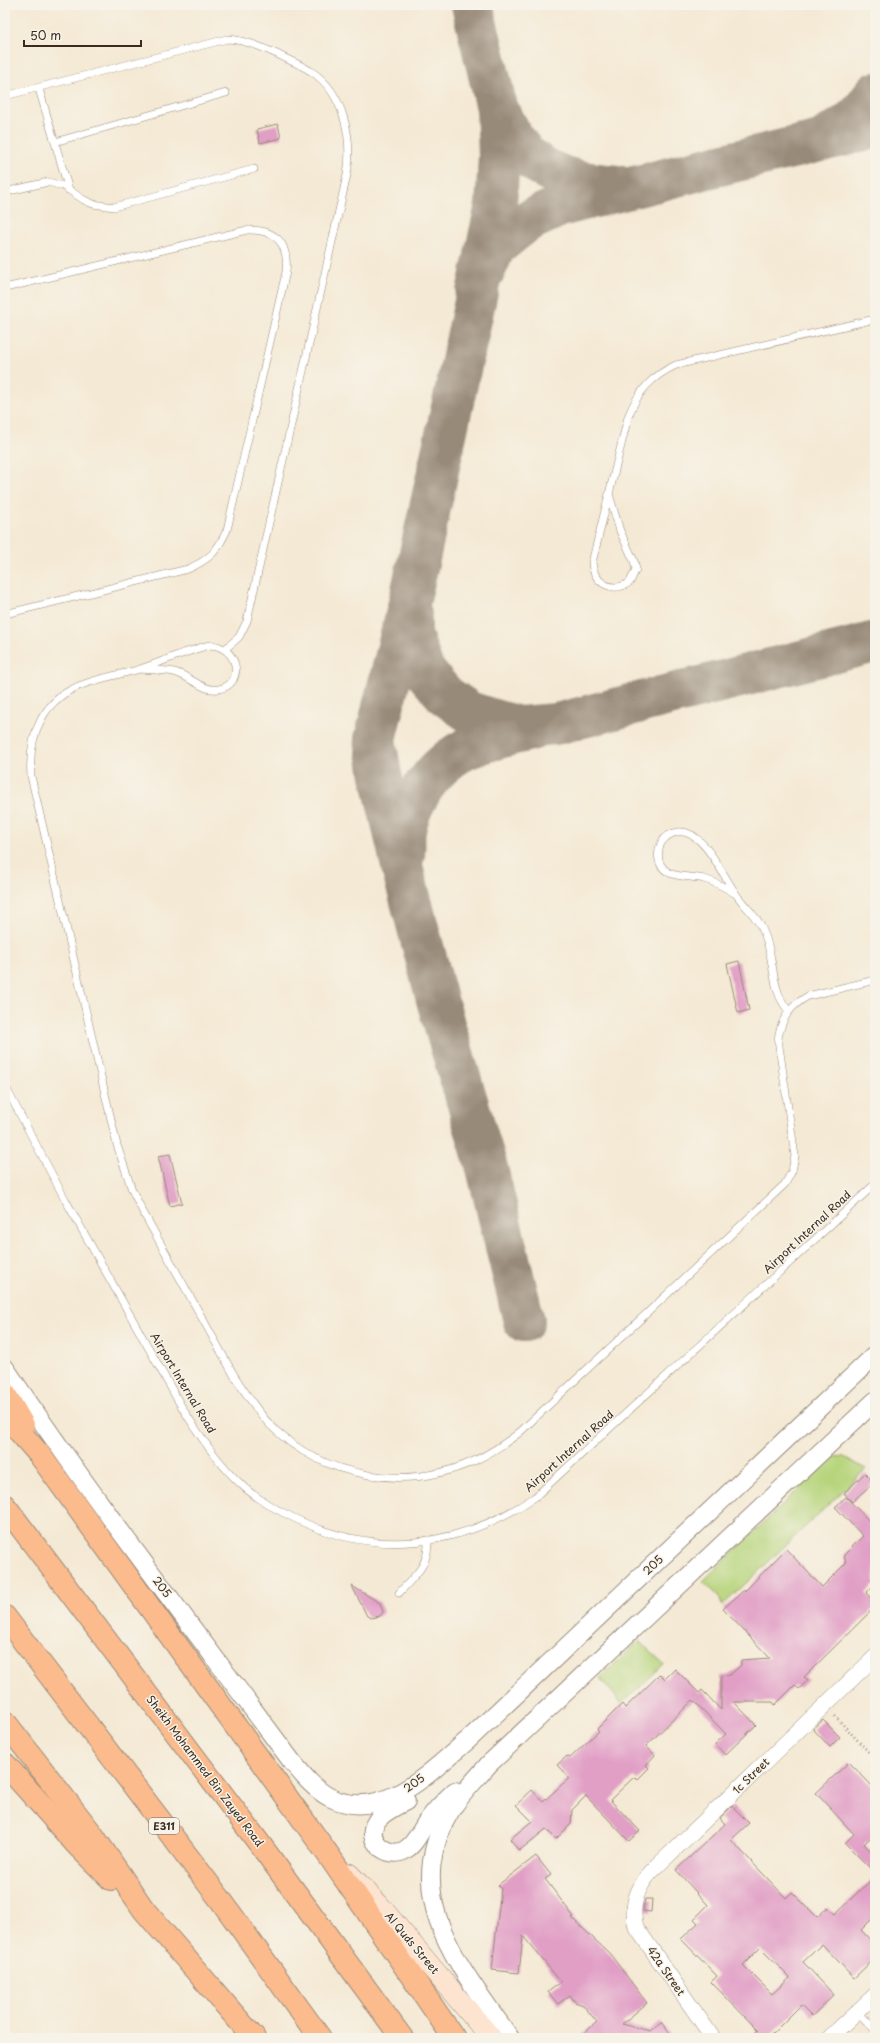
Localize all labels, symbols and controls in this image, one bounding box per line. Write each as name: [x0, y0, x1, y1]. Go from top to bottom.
scale bar: [24, 22, 141, 48]
text: 50 m: [30, 26, 61, 44]
street label: Airport Internal Road: [759, 1186, 855, 1277]
street label: Airport Internal Road: [147, 1329, 220, 1436]
street label: Airport Internal Road: [520, 1406, 617, 1495]
street label: 205: [639, 1551, 667, 1579]
street label: 205: [149, 1573, 176, 1601]
street label: Sheikh Mohammed Bin Zayed Road: [143, 1691, 268, 1850]
street label: 1c Street: [728, 1753, 773, 1798]
street label: 205: [400, 1769, 428, 1796]
road number: E311: [149, 1818, 179, 1834]
street label: Al Quds Street: [381, 1908, 444, 1978]
street label: 42a Street: [643, 1943, 690, 1999]

